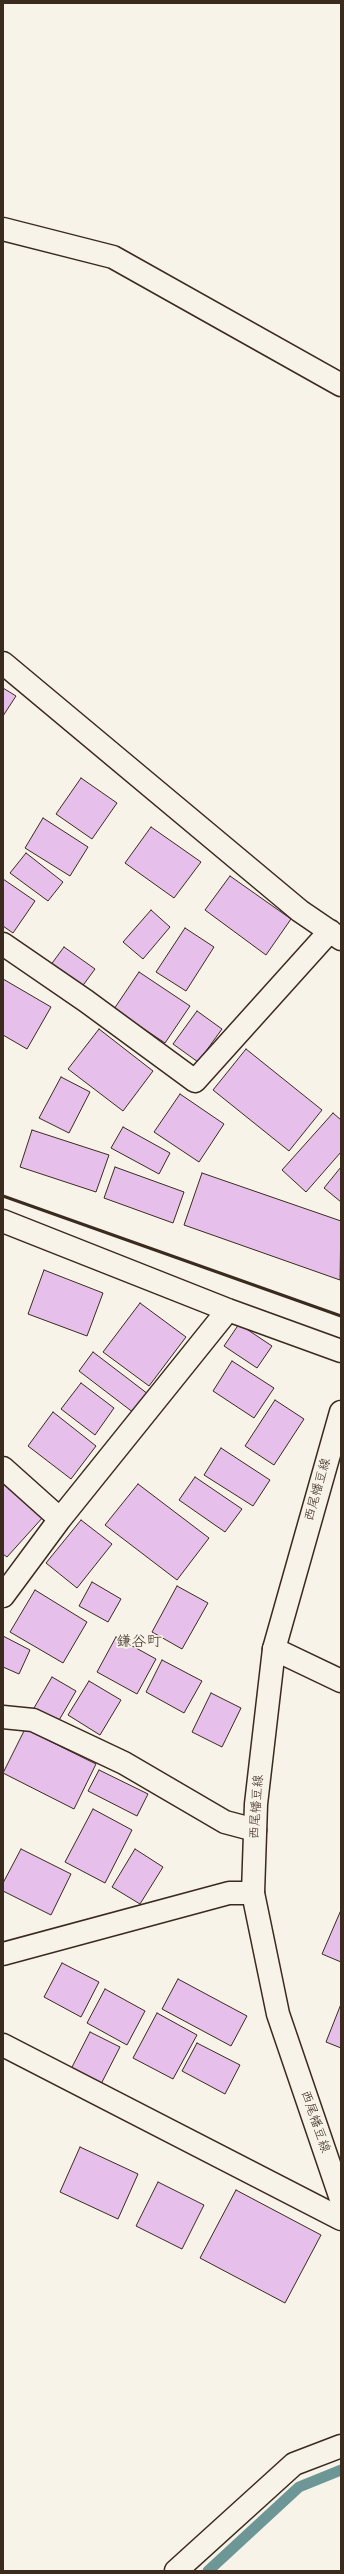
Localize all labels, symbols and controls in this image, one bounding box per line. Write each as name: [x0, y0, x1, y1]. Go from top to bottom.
street label: 西尾幡豆線: [303, 1457, 335, 1523]
district label: 鎌谷町: [117, 1634, 161, 1652]
street label: 西尾幡豆線: [248, 1774, 268, 1840]
street label: 西尾幡豆線: [296, 2089, 332, 2155]

